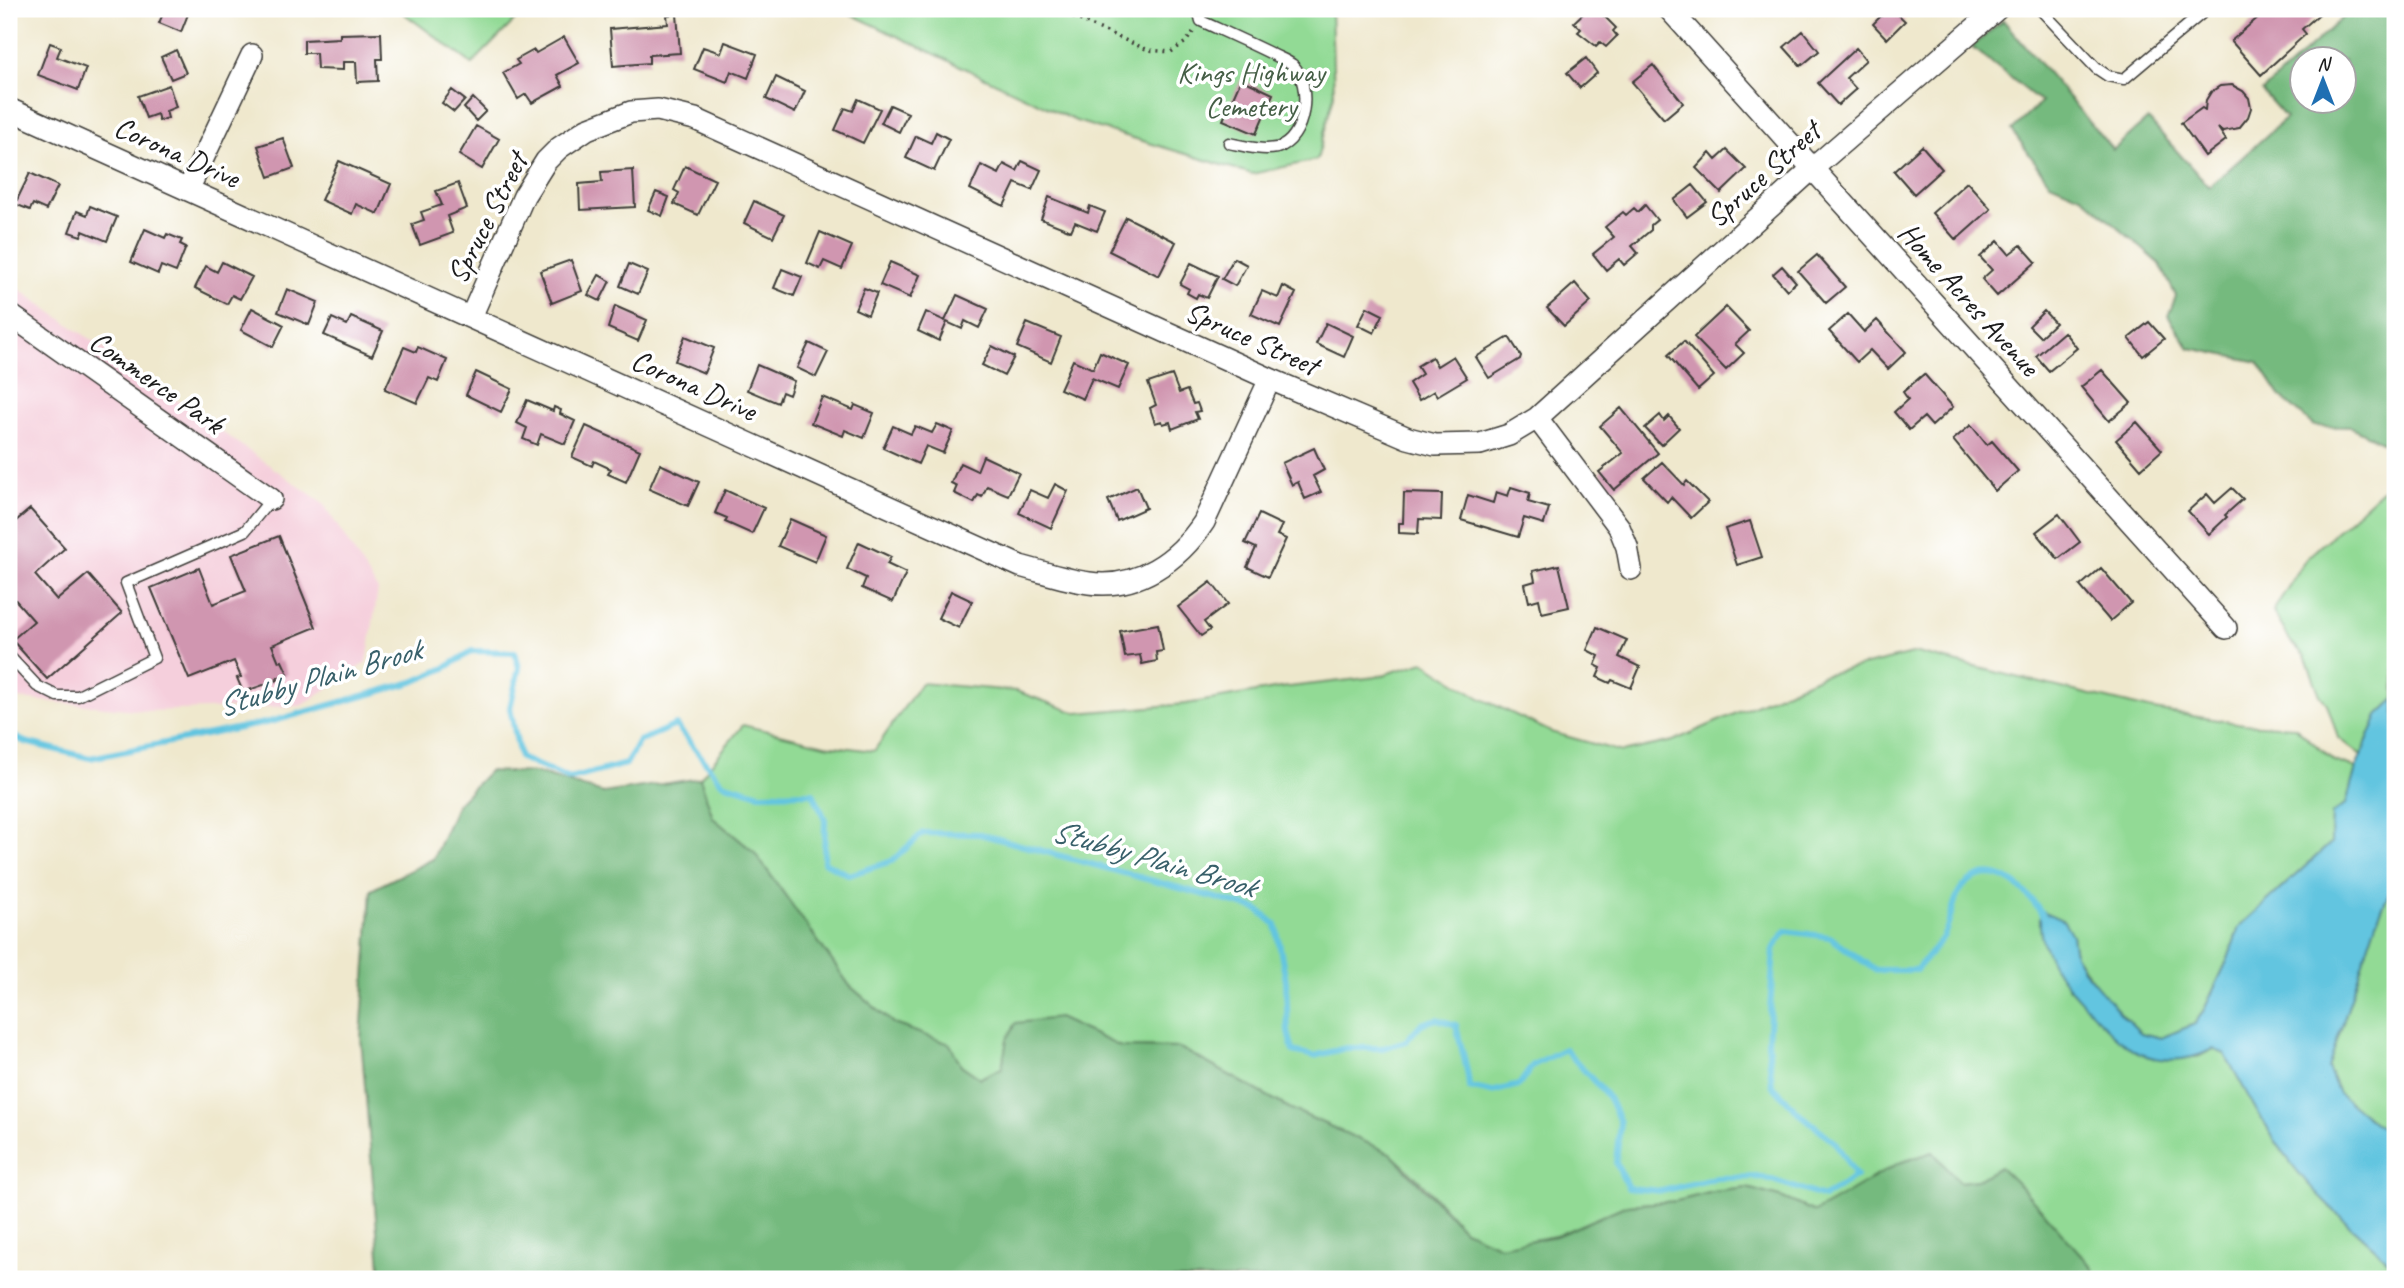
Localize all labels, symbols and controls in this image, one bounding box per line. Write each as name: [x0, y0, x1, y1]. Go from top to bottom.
north arrow: [2288, 46, 2358, 116]
text: N: [2317, 52, 2332, 76]
park label: Kings Highway Cemetery: [1177, 53, 1327, 125]
street label: Corona Drive: [109, 108, 247, 197]
street label: Spruce Street: [1698, 110, 1831, 235]
street label: Spruce Street: [438, 143, 538, 290]
street label: Home Acres Avenue: [1890, 214, 2050, 385]
street label: Spruce Street: [1180, 292, 1328, 386]
street label: Commerce Park: [82, 322, 233, 443]
street label: Corona Drive: [626, 341, 764, 430]
water label: Stubby Plain Brook: [213, 627, 431, 726]
water label: Stubby Plain Brook: [1047, 810, 1265, 909]

